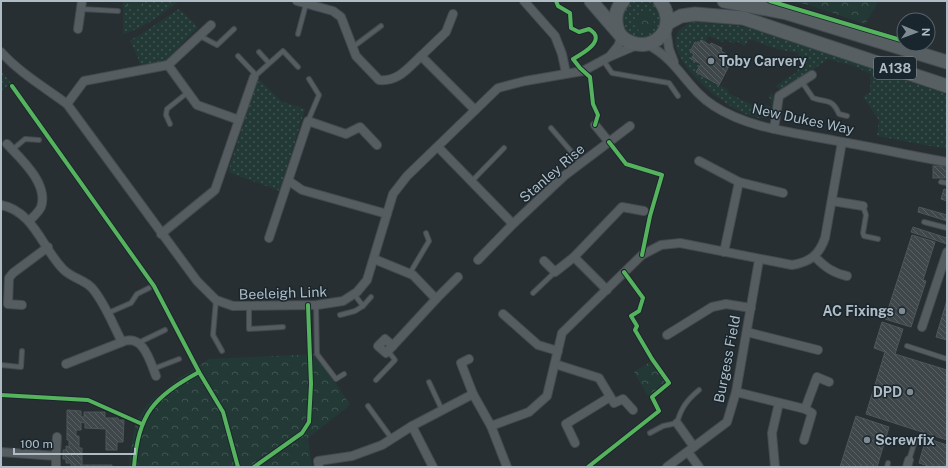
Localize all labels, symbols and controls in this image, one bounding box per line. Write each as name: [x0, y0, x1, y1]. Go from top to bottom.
north arrow: [896, 12, 936, 52]
text: N: [920, 28, 932, 37]
place label: Toby Carvery: [719, 53, 807, 69]
marker: Toby Carvery: [706, 56, 716, 66]
road number: A138: [874, 57, 916, 79]
street label: New Dukes Way: [751, 100, 856, 138]
street label: Stanley Rise: [516, 140, 588, 206]
street label: Beeleigh Link: [239, 283, 328, 303]
place label: AC Fixings: [822, 303, 894, 319]
marker: AC Fixings: [897, 306, 907, 316]
street label: Burgess Field: [711, 314, 743, 404]
place label: DPD: [873, 384, 902, 400]
marker: DPD: [905, 387, 915, 397]
scale bar: [14, 430, 135, 456]
place label: Screwfix: [875, 432, 935, 448]
marker: Screwfix: [862, 435, 872, 445]
text: 100 m: [20, 437, 53, 451]

